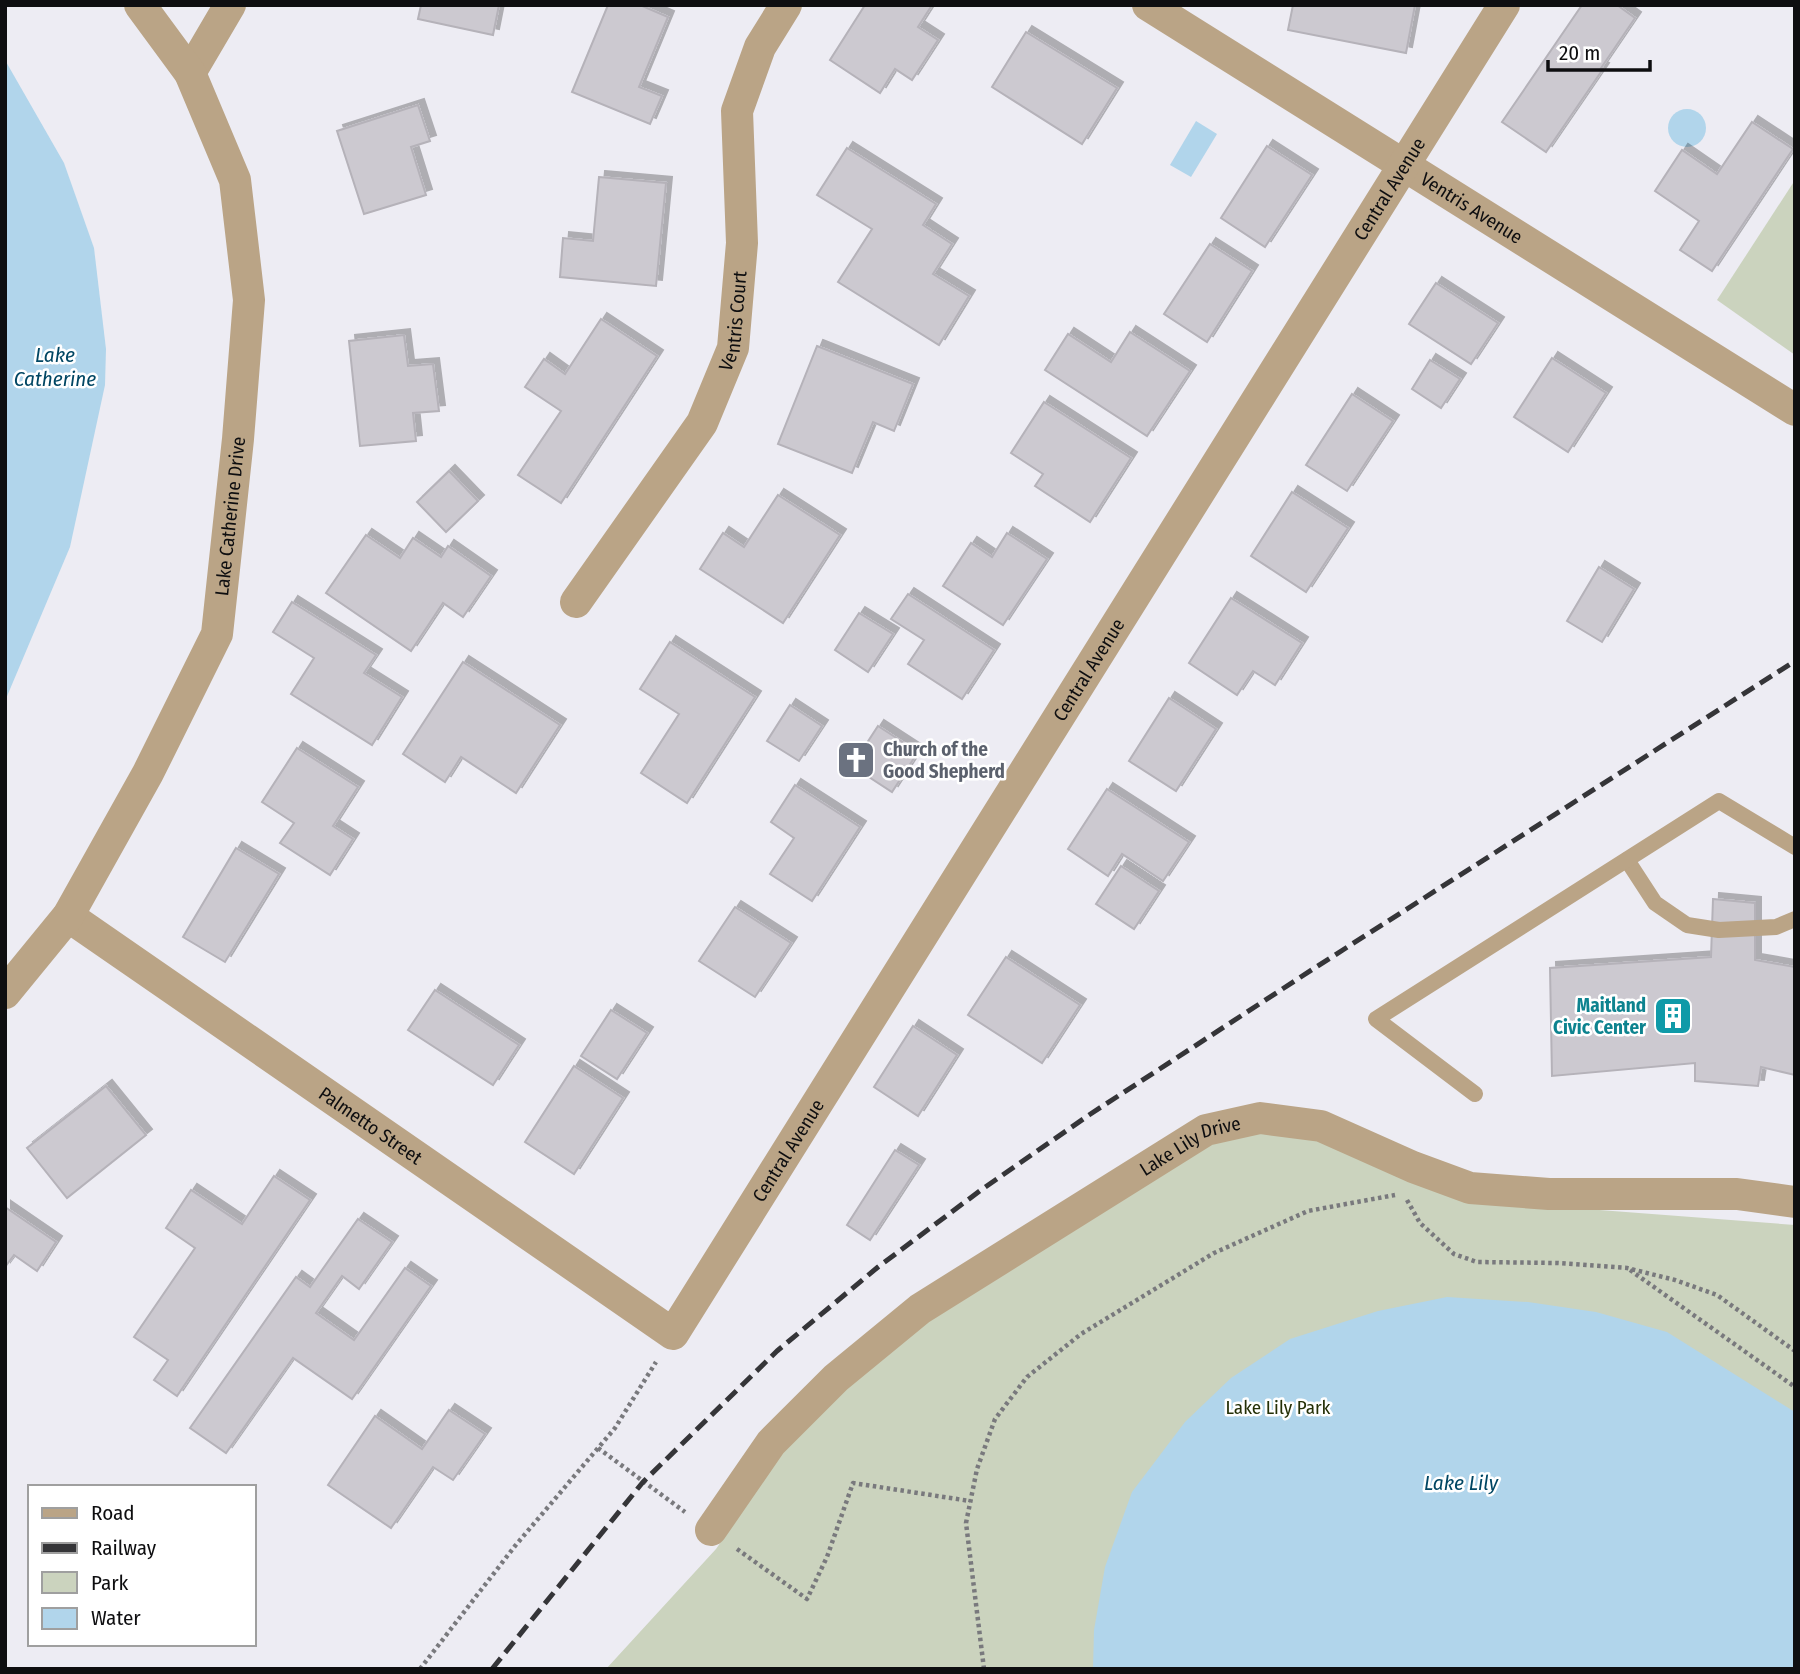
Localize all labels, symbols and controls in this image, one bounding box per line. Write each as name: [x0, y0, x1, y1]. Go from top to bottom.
scale bar: [1548, 28, 1650, 72]
text: 20 m: [1559, 40, 1600, 66]
street label: Central Avenue: [1348, 133, 1430, 244]
street label: Ventris Avenue: [1417, 167, 1527, 248]
street label: Ventris Court: [713, 269, 751, 374]
water label: Lake Catherine: [14, 342, 96, 392]
street label: Lake Catherine Drive: [210, 435, 250, 597]
street label: Central Avenue: [1048, 614, 1129, 725]
place label: Church of the Good Shepherd: [883, 738, 1005, 783]
church icon: Church of the Good Shepherd: [835, 739, 877, 781]
place label: Maitland Civic Center: [1553, 994, 1647, 1039]
building icon: Maitland Civic Center: [1652, 995, 1694, 1037]
street label: Palmetto Street: [315, 1081, 428, 1169]
street label: Central Avenue: [747, 1095, 829, 1206]
street label: Lake Lily Drive: [1135, 1111, 1243, 1180]
park label: Lake Lily Park: [1226, 1396, 1331, 1419]
water label: Lake Lily: [1424, 1470, 1499, 1496]
legend: [28, 1485, 256, 1646]
text: Road: [91, 1500, 135, 1526]
text: Railway: [91, 1535, 157, 1561]
text: Park: [91, 1570, 129, 1596]
text: Water: [91, 1605, 141, 1631]

